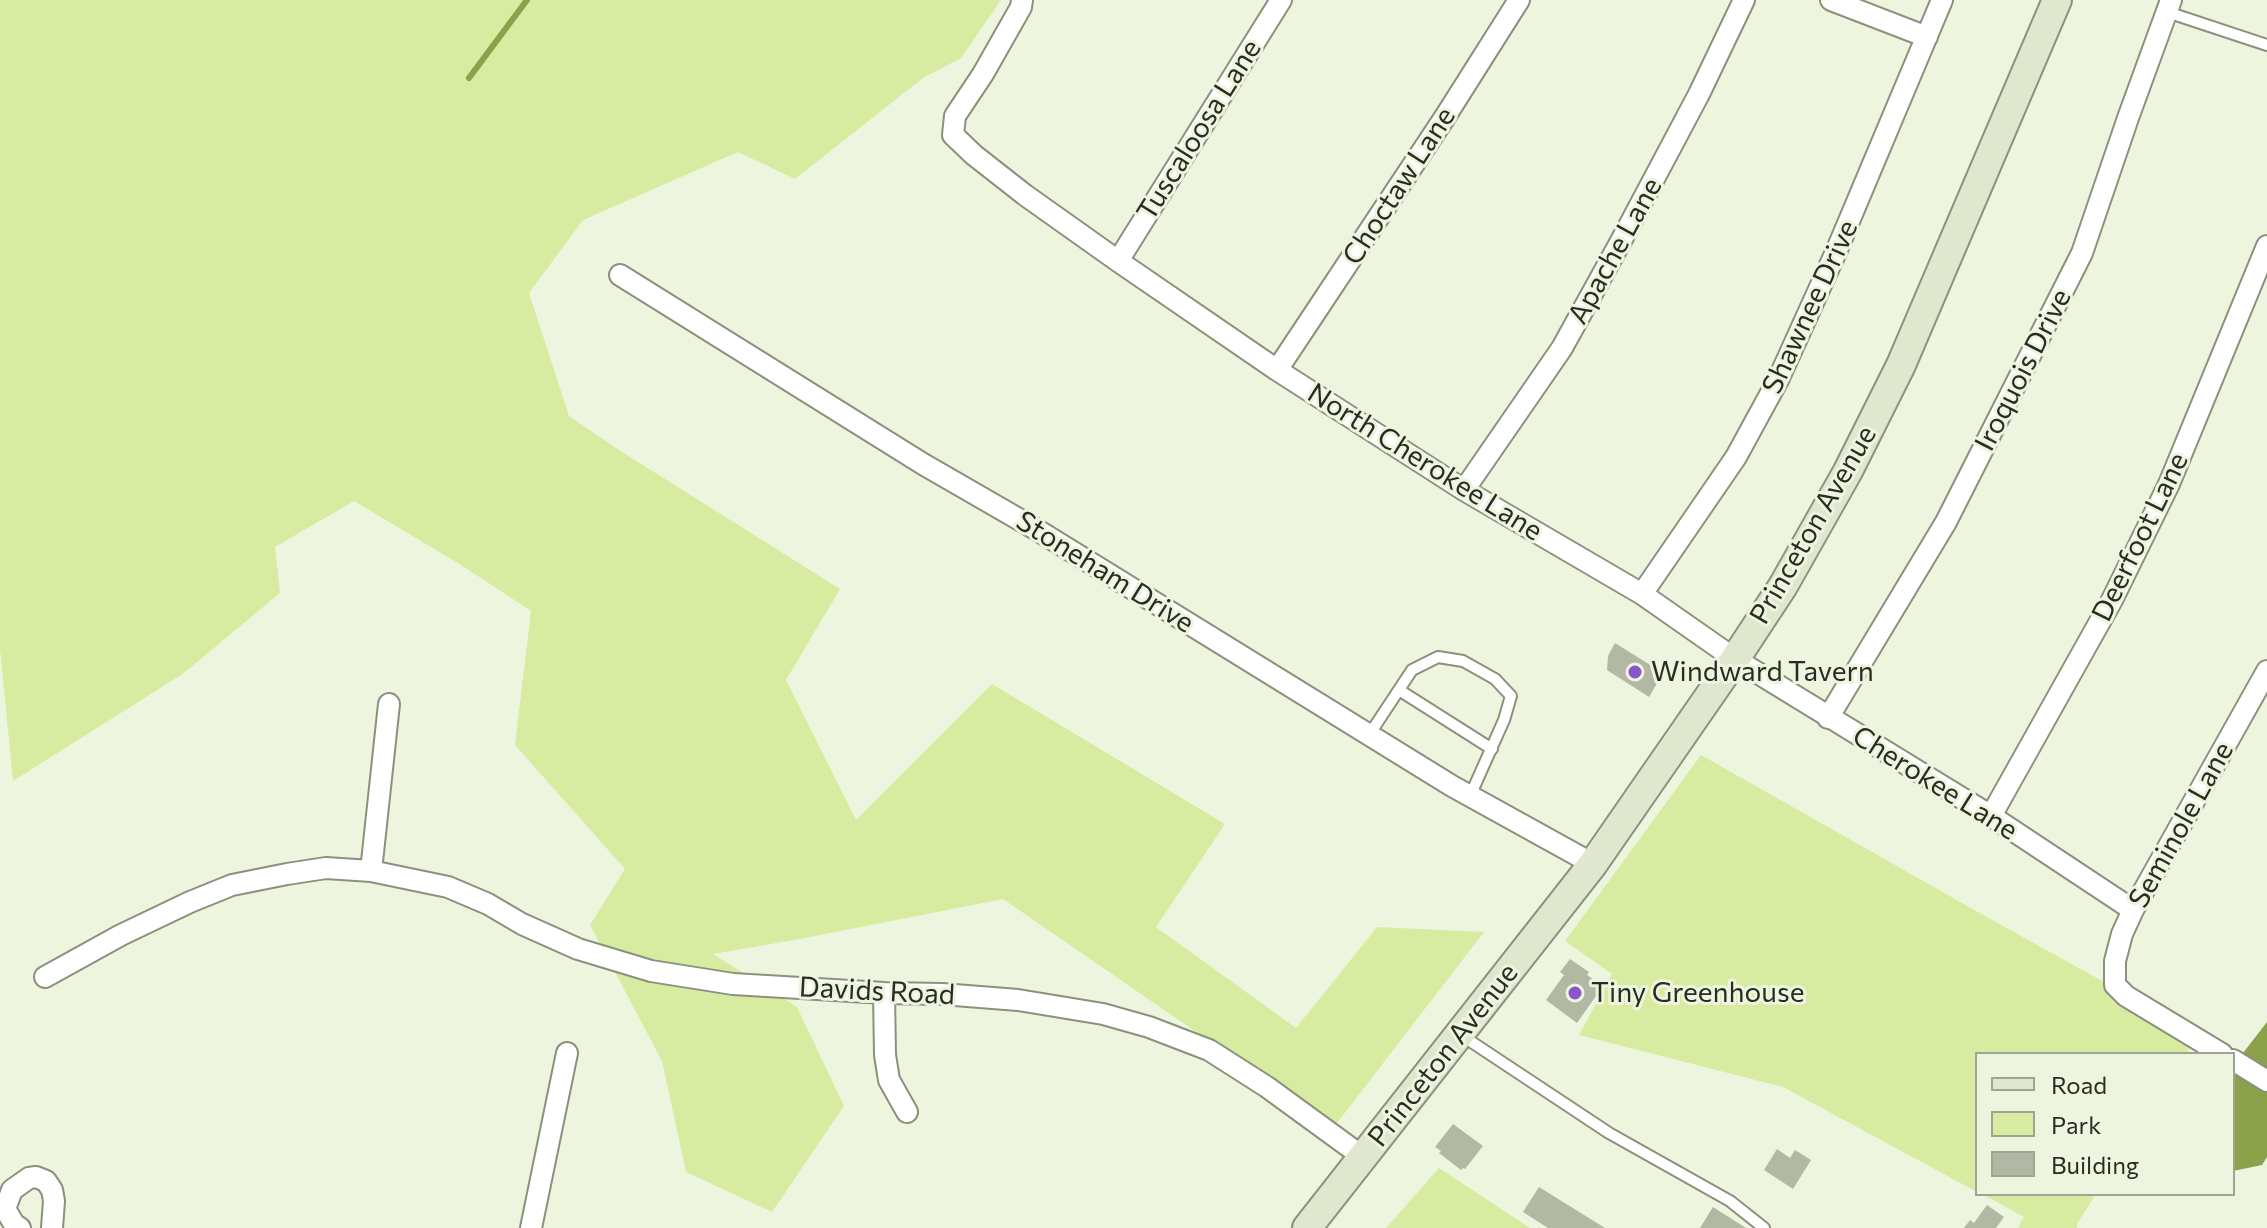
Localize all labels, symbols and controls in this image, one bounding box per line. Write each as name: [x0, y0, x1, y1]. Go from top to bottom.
street label: Tuscaloosa Lane: [1130, 33, 1268, 227]
street label: Choctaw Lane: [1336, 101, 1462, 271]
street label: Apache Lane: [1561, 172, 1669, 330]
street label: Shawnee Drive: [1755, 215, 1865, 399]
street label: Iroquois Drive: [1968, 284, 2078, 456]
street label: North Cherokee Lane: [1301, 376, 1549, 548]
street label: Princeton Avenue: [1743, 420, 1883, 630]
street label: Deerfoot Lane: [2085, 447, 2195, 627]
street label: Stoneham Drive: [1010, 504, 1200, 640]
place label: Windward Tavern: [1651, 655, 1874, 689]
marker: Windward Tavern: [1626, 663, 1644, 681]
street label: Cherokee Lane: [1846, 719, 2024, 847]
street label: Seminole Lane: [2122, 736, 2240, 914]
street label: Princeton Avenue: [1361, 957, 1525, 1153]
street label: Davids Road: [798, 970, 956, 1012]
place label: Tiny Greenhouse: [1591, 976, 1804, 1010]
marker: Tiny Greenhouse: [1566, 984, 1584, 1002]
legend: [1975, 1052, 2235, 1196]
text: Road: [2051, 1070, 2107, 1099]
text: Park: [2051, 1110, 2101, 1139]
text: Building: [2051, 1150, 2139, 1179]

